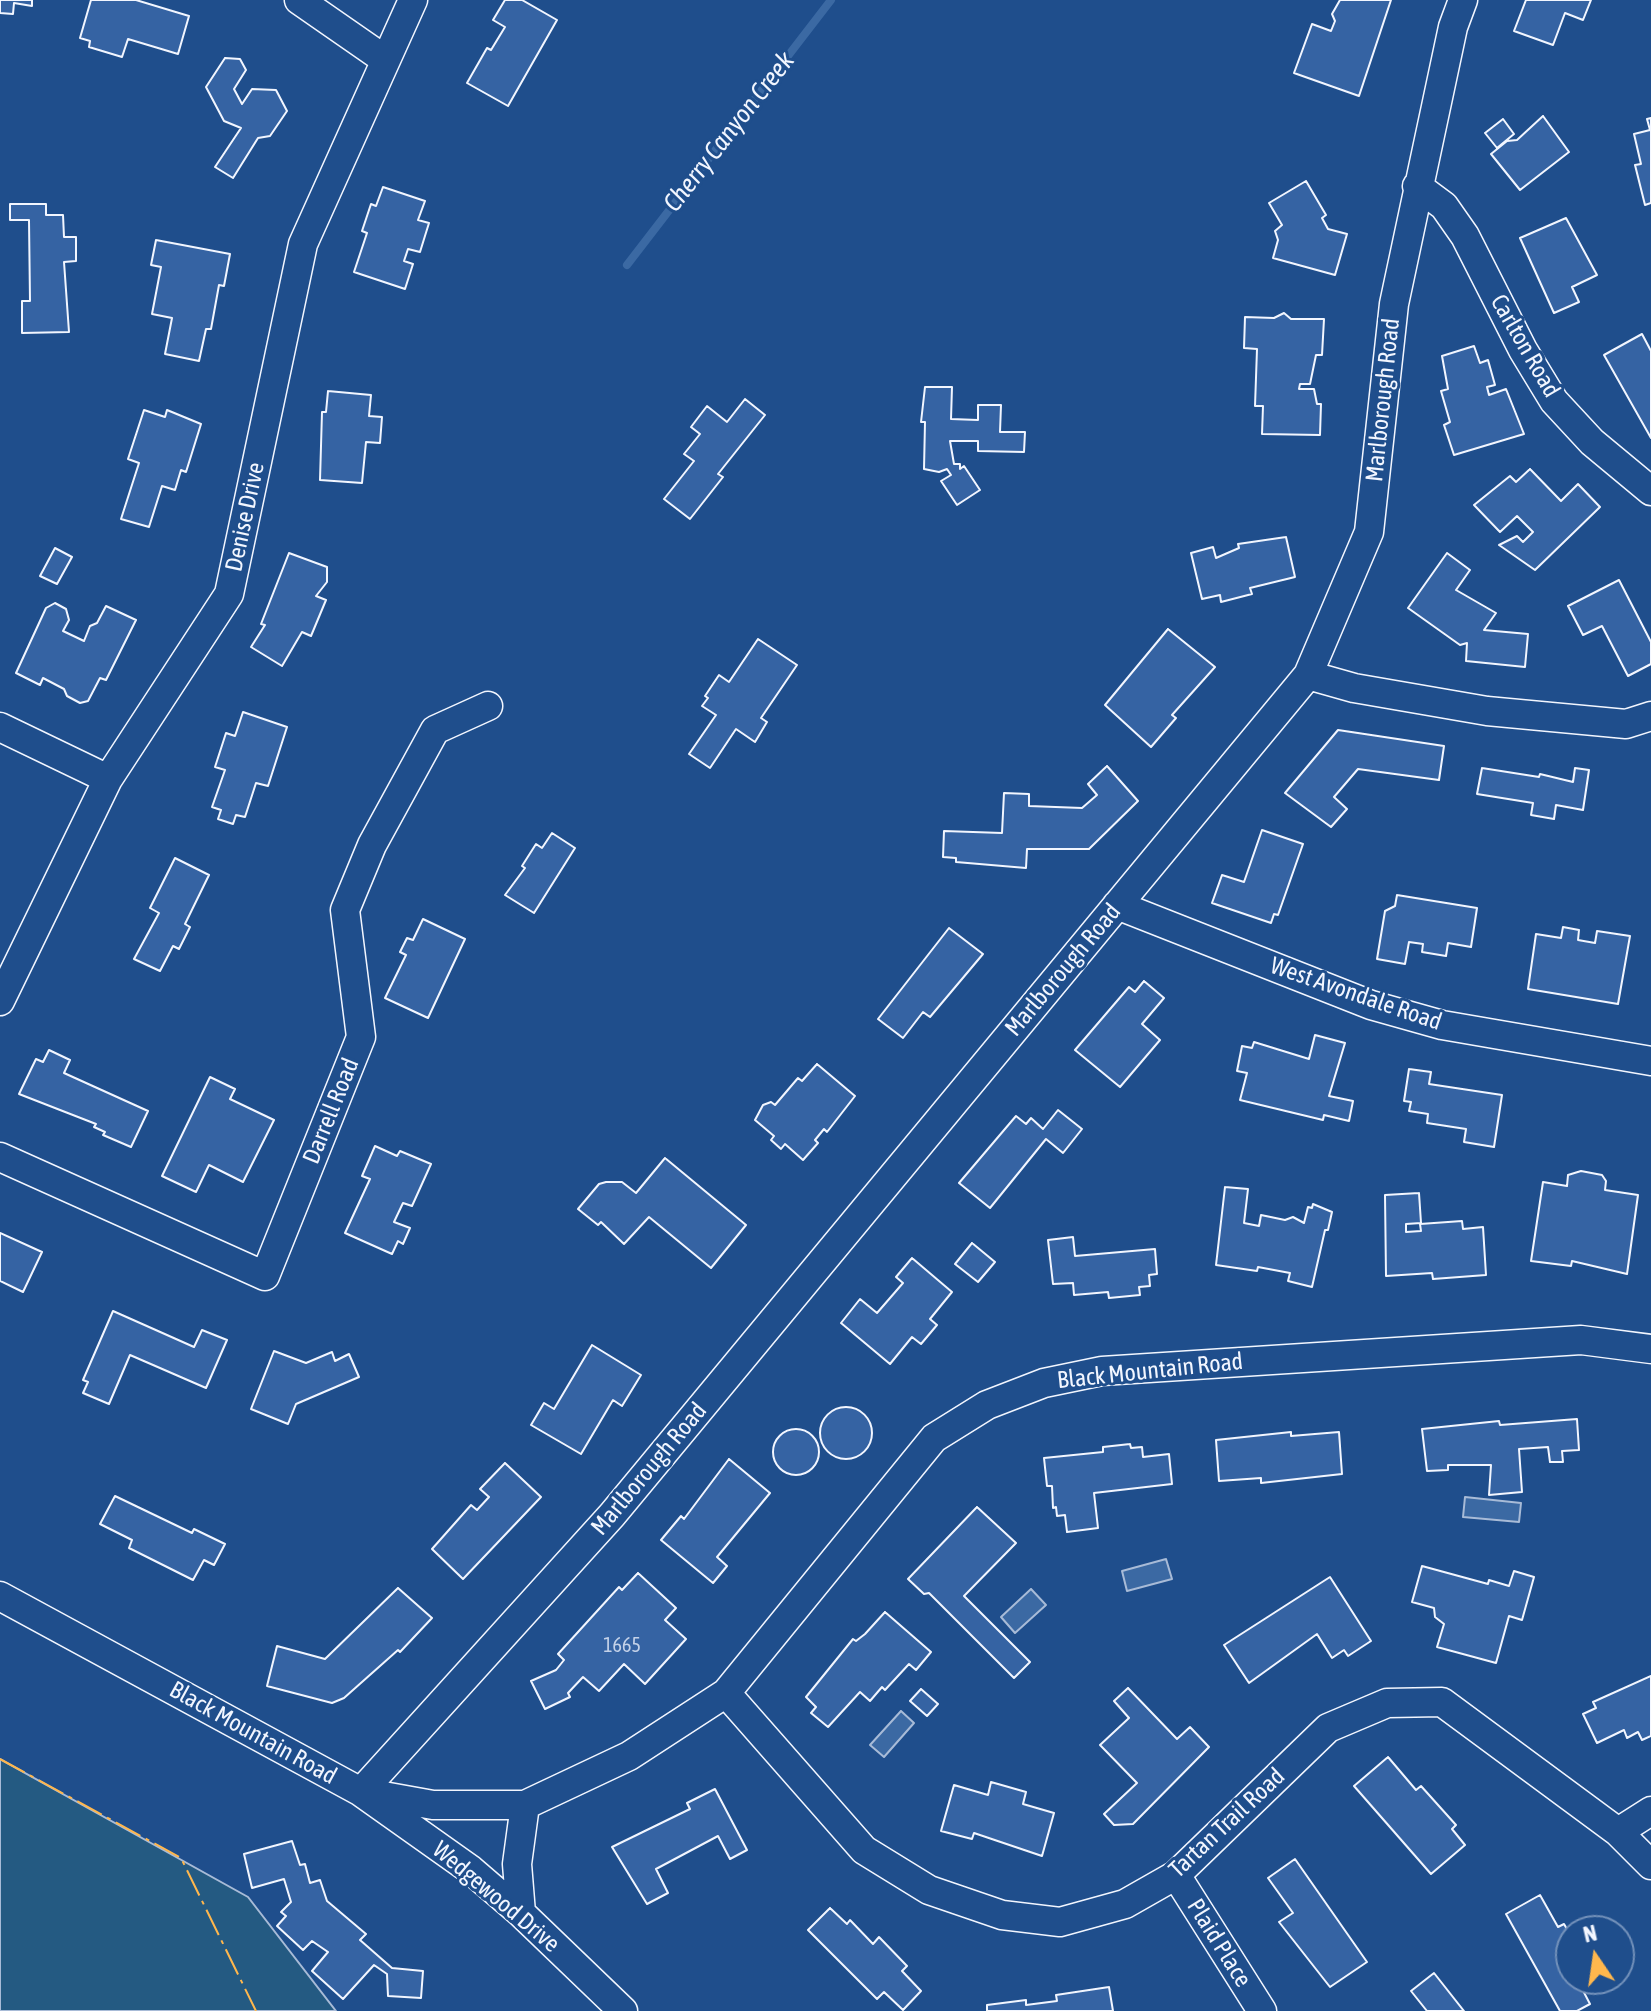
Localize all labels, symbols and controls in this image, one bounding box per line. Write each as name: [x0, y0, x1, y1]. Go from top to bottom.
water label: Cherry Canyon Creek: [657, 46, 801, 218]
street label: Carlton Road: [1484, 289, 1566, 403]
street label: Marlborough Road: [1360, 317, 1406, 483]
street label: Denise Drive: [219, 460, 271, 574]
street label: Marlborough Road: [999, 898, 1127, 1042]
street label: West Avondale Road: [1267, 951, 1445, 1037]
street label: Darrell Road: [297, 1054, 365, 1168]
street label: Black Mountain Road: [1056, 1347, 1244, 1395]
street label: Marlborough Road: [585, 1397, 713, 1541]
house number: 1665: [603, 1634, 641, 1658]
street label: Black Mountain Road: [164, 1675, 342, 1791]
street label: Tartan Trail Road: [1163, 1762, 1291, 1884]
street label: Wedgewood Drive: [427, 1835, 565, 1959]
street label: Plaid Place: [1181, 1894, 1257, 1992]
north arrow: [1555, 1915, 1635, 1995]
text: N: [1581, 1919, 1599, 1948]

